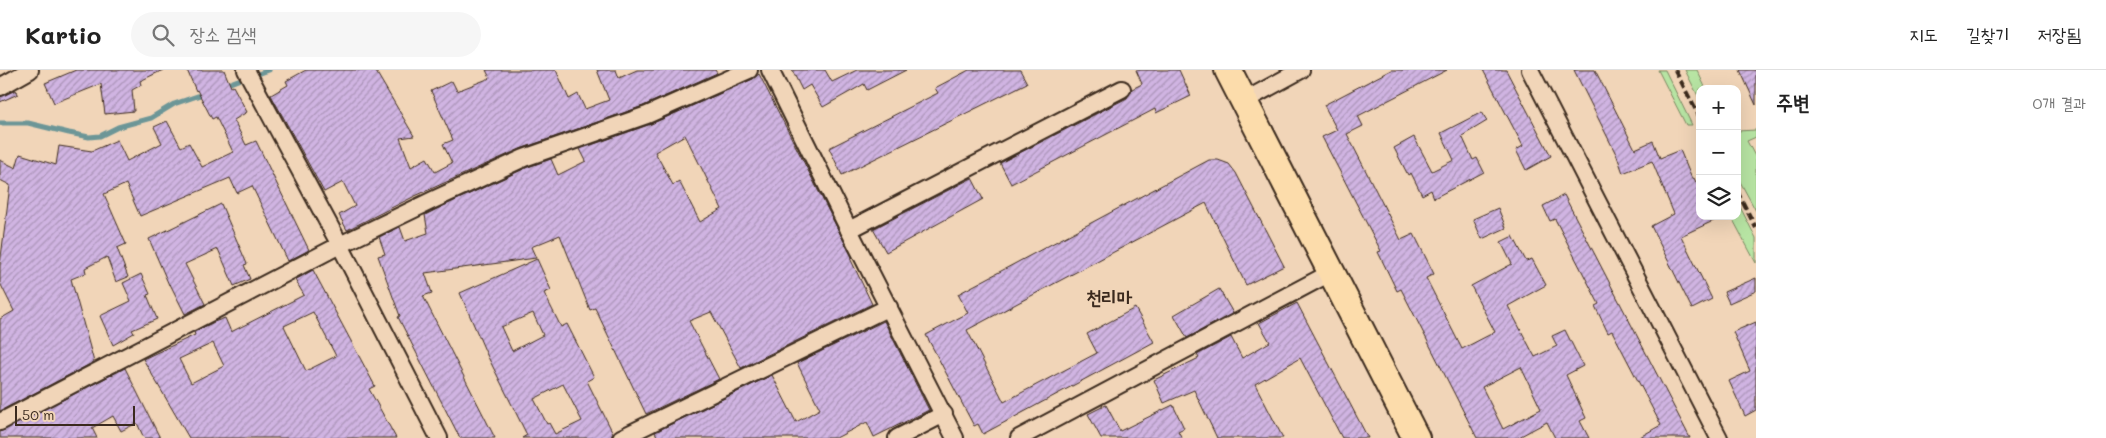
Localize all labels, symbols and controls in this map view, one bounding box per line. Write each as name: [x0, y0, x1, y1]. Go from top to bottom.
search box: [131, 12, 481, 57]
text: Kartio: [25, 19, 101, 50]
icon: search: [149, 21, 177, 49]
text: 장소 검색: [189, 21, 257, 46]
text: 지도: [1909, 22, 1938, 46]
text: 길찾기: [1966, 22, 2010, 46]
text: 저장됨: [2038, 22, 2081, 46]
map controls: [1696, 85, 1741, 220]
button: +: [1696, 85, 1741, 130]
text: 주변: [1776, 88, 1810, 115]
text: 0개 결과: [2032, 92, 2086, 113]
button: −: [1696, 130, 1741, 175]
button: layers: [1696, 175, 1741, 220]
district label: 천리마: [1086, 284, 1133, 309]
scale bar: [15, 403, 135, 426]
text: 50 m: [22, 405, 54, 424]

